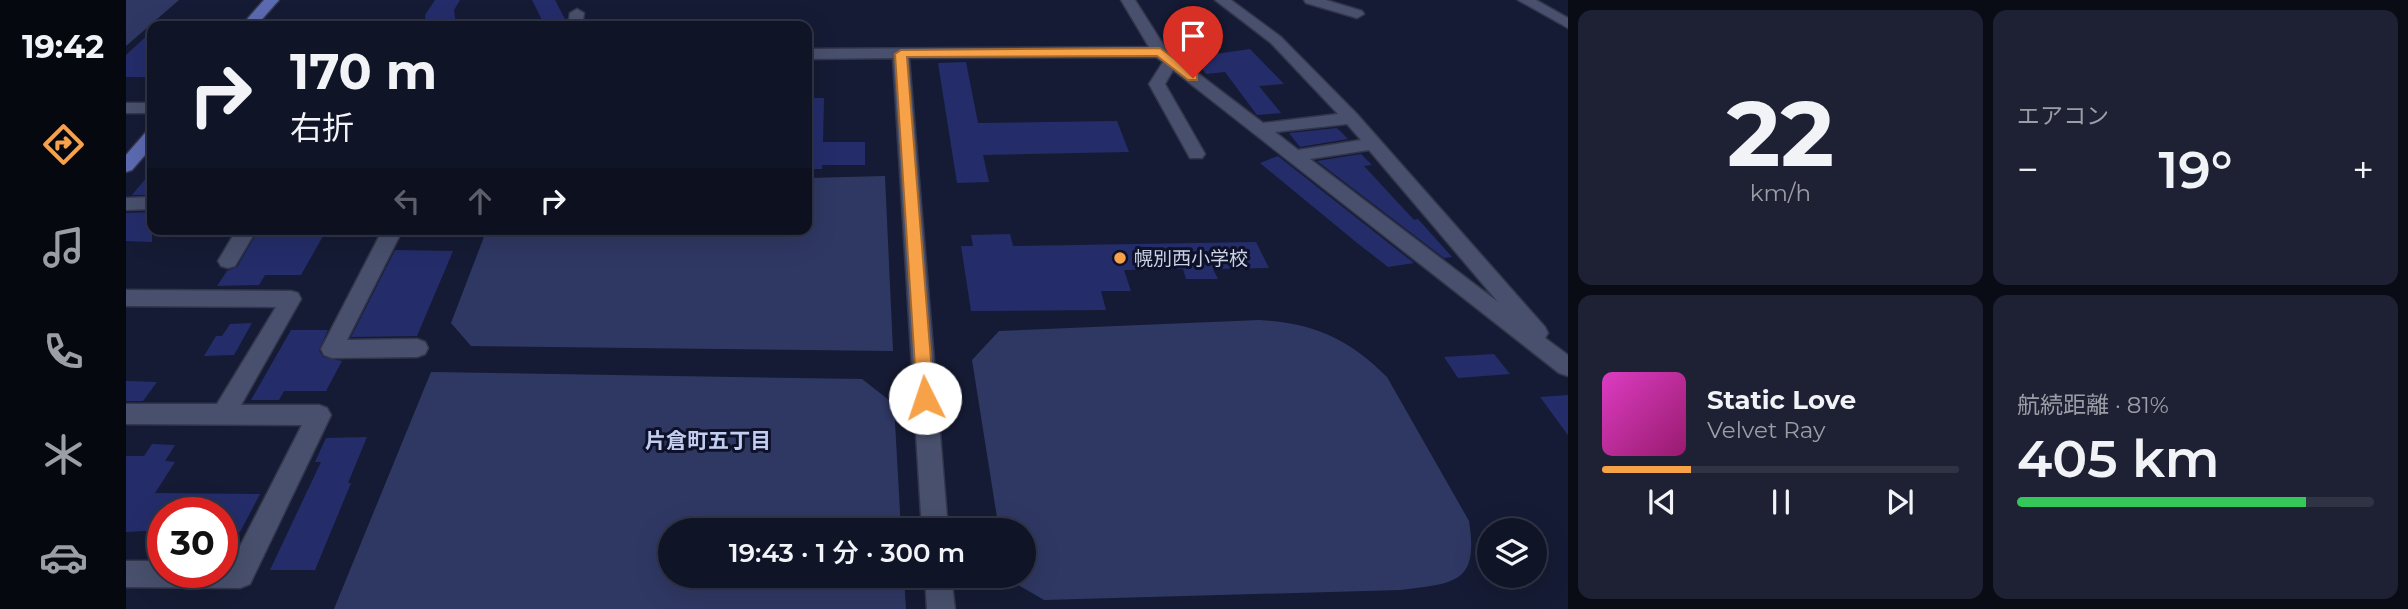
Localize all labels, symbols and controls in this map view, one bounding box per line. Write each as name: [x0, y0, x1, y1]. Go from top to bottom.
pin: [1163, 6, 1223, 78]
icon: arrive: [1174, 17, 1212, 55]
text: 19:42: [22, 27, 104, 66]
text: 170 m: [290, 42, 437, 101]
icon: right: [175, 49, 266, 140]
text: 22: [1727, 78, 1834, 189]
text: エアコン: [2017, 102, 2109, 130]
text: 右折: [290, 108, 354, 147]
icon: directions: [39, 120, 88, 169]
text: 19°: [2158, 138, 2233, 201]
text: −: [2017, 146, 2039, 193]
text: +: [2352, 146, 2374, 193]
text: km/h: [1750, 179, 1811, 207]
icon: left: [388, 182, 426, 220]
icon: ahead: [461, 182, 499, 220]
icon: right: [534, 182, 572, 220]
icon: music: [39, 223, 88, 272]
place label: 幌別西小学校: [1134, 247, 1248, 270]
marker: 幌別西小学校: [1112, 250, 1128, 266]
icon: phone: [39, 327, 88, 376]
position arrow: [888, 361, 962, 435]
text: Static Love: [1707, 384, 1856, 416]
text: 航続距離 · 81%: [2017, 391, 2169, 419]
text: Velvet Ray: [1707, 416, 1825, 444]
text: 405 km: [2017, 427, 2220, 490]
district label: 片倉町五丁目: [645, 428, 771, 453]
icon: climate: [39, 430, 88, 479]
icon: previous: [1643, 483, 1681, 521]
icon: pause: [1762, 483, 1800, 521]
icon: next: [1881, 483, 1919, 521]
speed limit sign: 30: [147, 497, 238, 588]
map controls: [1477, 518, 1547, 588]
button: layers: [1477, 518, 1547, 588]
icon: car: [39, 533, 88, 582]
text: 19:43 · 1 分 · 300 m: [729, 537, 965, 569]

